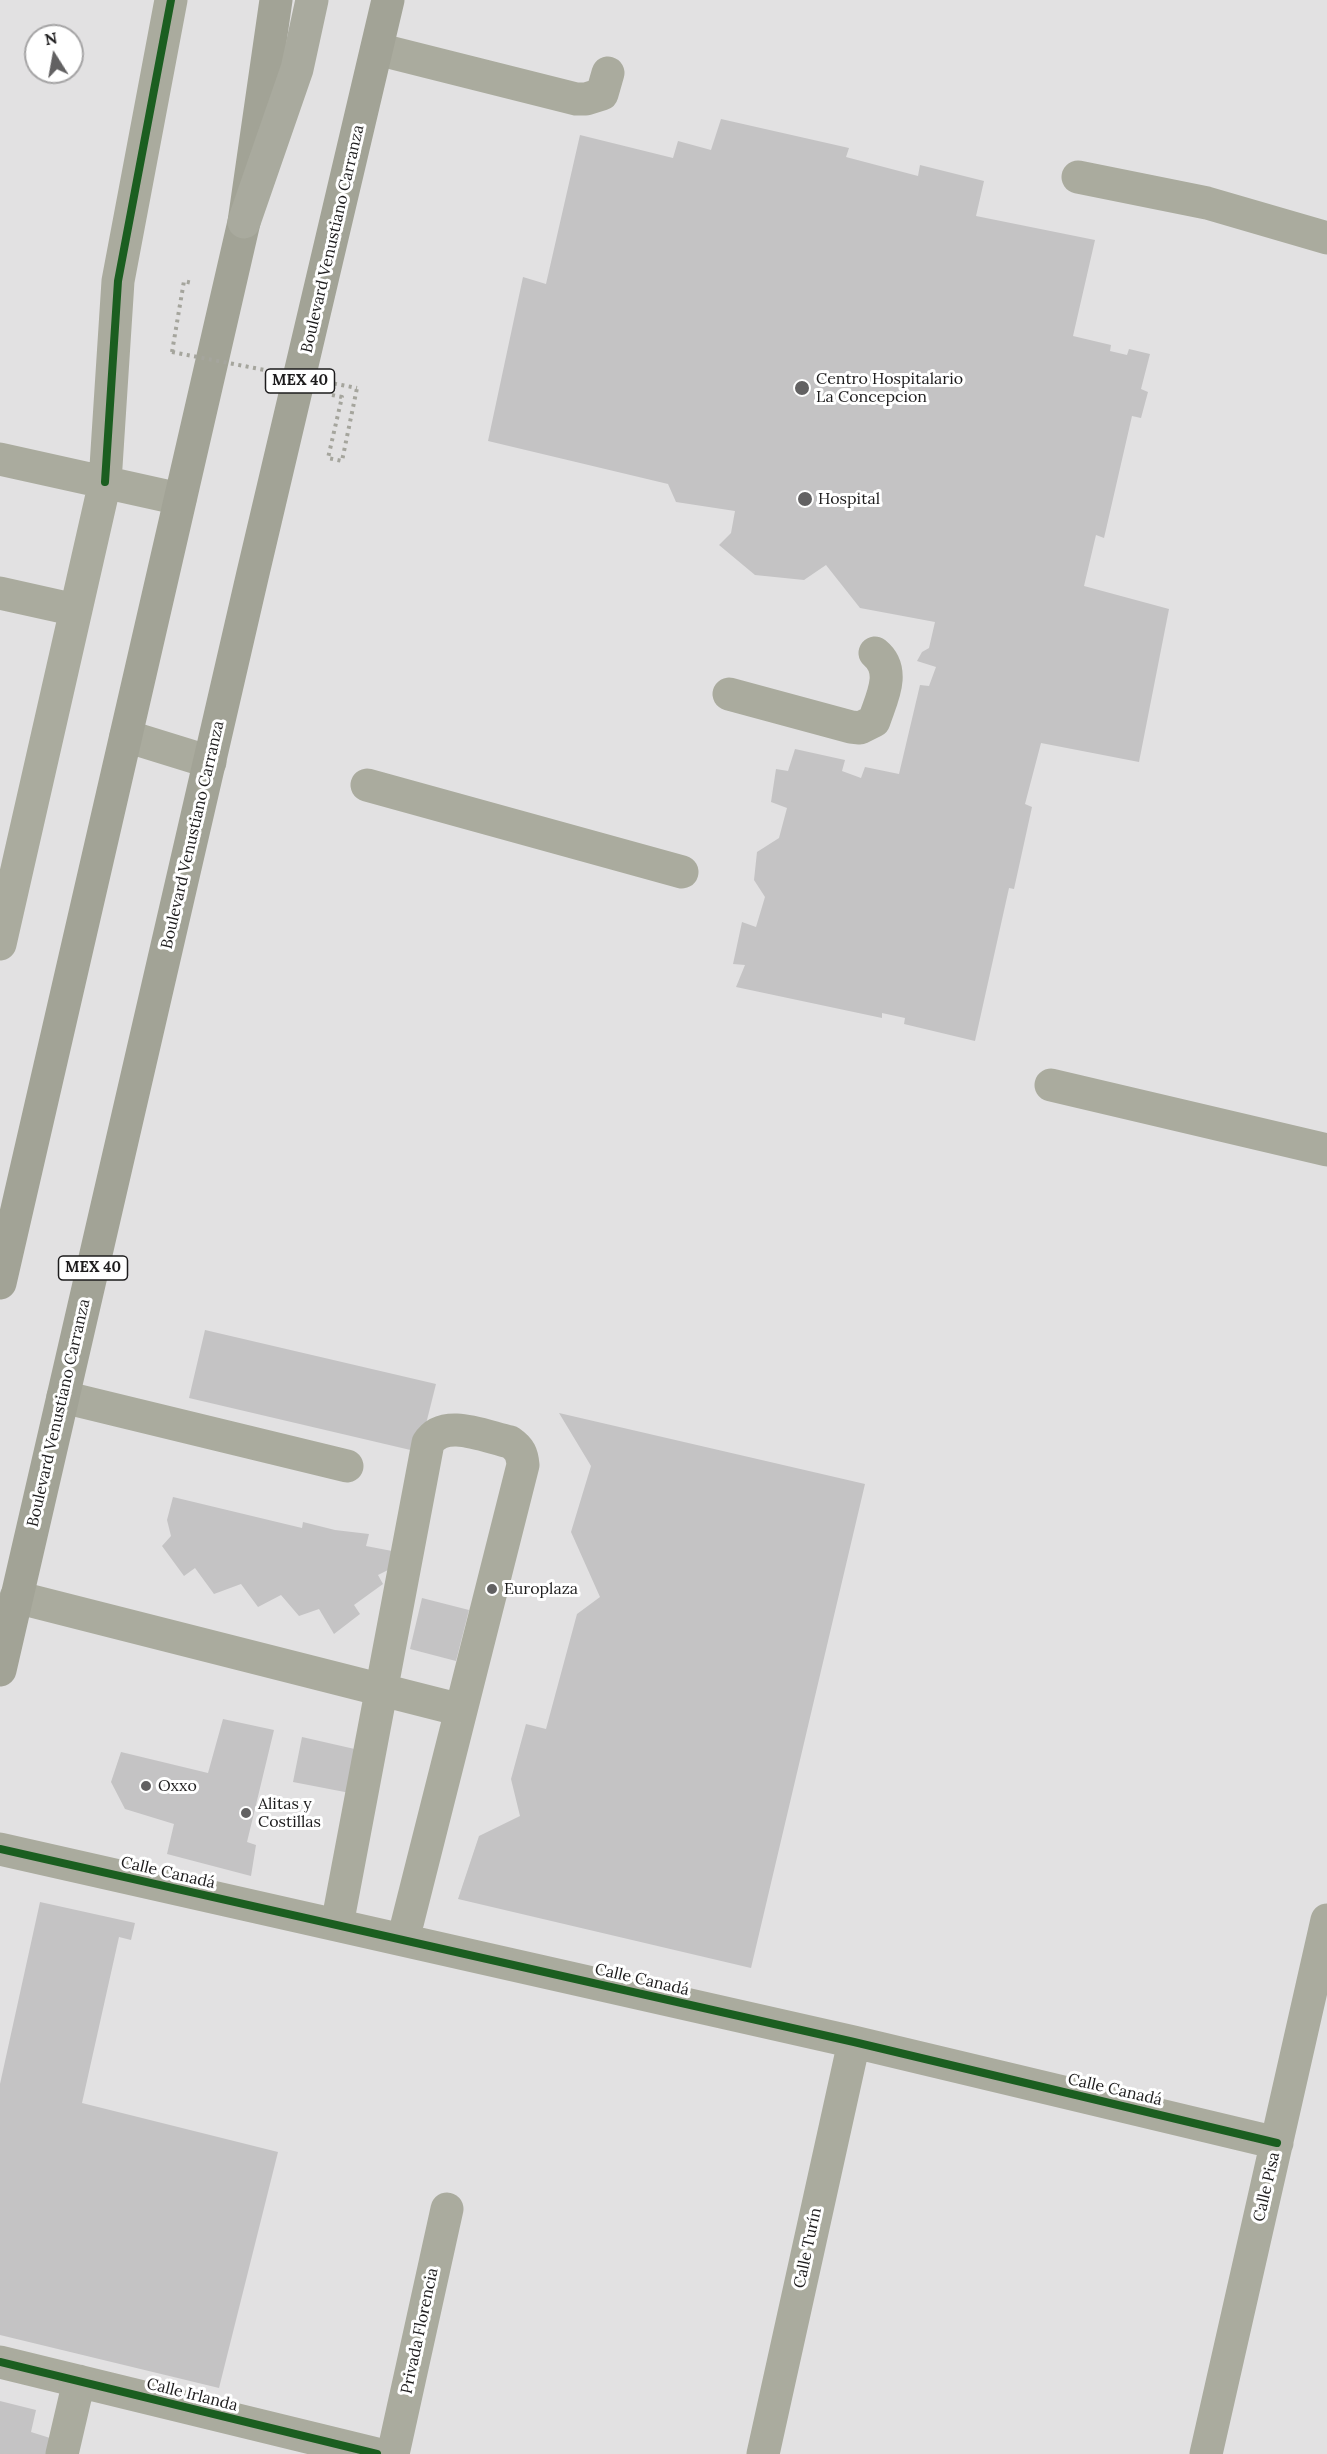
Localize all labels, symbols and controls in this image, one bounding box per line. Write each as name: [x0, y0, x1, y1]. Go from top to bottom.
north arrow: [24, 24, 84, 84]
text: N: [43, 27, 59, 49]
street label: Boulevard Venustiano Carranza: [297, 123, 369, 355]
road number: MEX 40: [266, 369, 334, 393]
place label: Centro Hospitalario La Concepcion: [816, 369, 963, 407]
marker: Centro Hospitalario La Concepcion: [793, 379, 811, 397]
place label: Hospital: [818, 489, 880, 509]
marker: Hospital: [796, 490, 814, 508]
street label: Boulevard Venustiano Carranza: [157, 719, 229, 951]
road number: MEX 40: [58, 1256, 128, 1280]
street label: Boulevard Venustiano Carranza: [23, 1297, 95, 1529]
place label: Europlaza: [504, 1579, 578, 1599]
marker: Europlaza: [485, 1582, 499, 1596]
place label: Oxxo: [158, 1776, 197, 1796]
marker: Oxxo: [139, 1779, 153, 1793]
place label: Alitas y Costillas: [258, 1794, 321, 1832]
marker: Alitas y Costillas: [239, 1806, 253, 1820]
street label: Calle Canadá: [119, 1853, 217, 1893]
street label: Calle Canadá: [593, 1960, 691, 2000]
street label: Calle Canadá: [1066, 2070, 1164, 2110]
street label: Calle Pisa: [1250, 2150, 1284, 2224]
street label: Calle Turín: [790, 2206, 826, 2290]
street label: Privada Florencia: [397, 2266, 443, 2396]
street label: Calle Irlanda: [144, 2374, 240, 2416]

